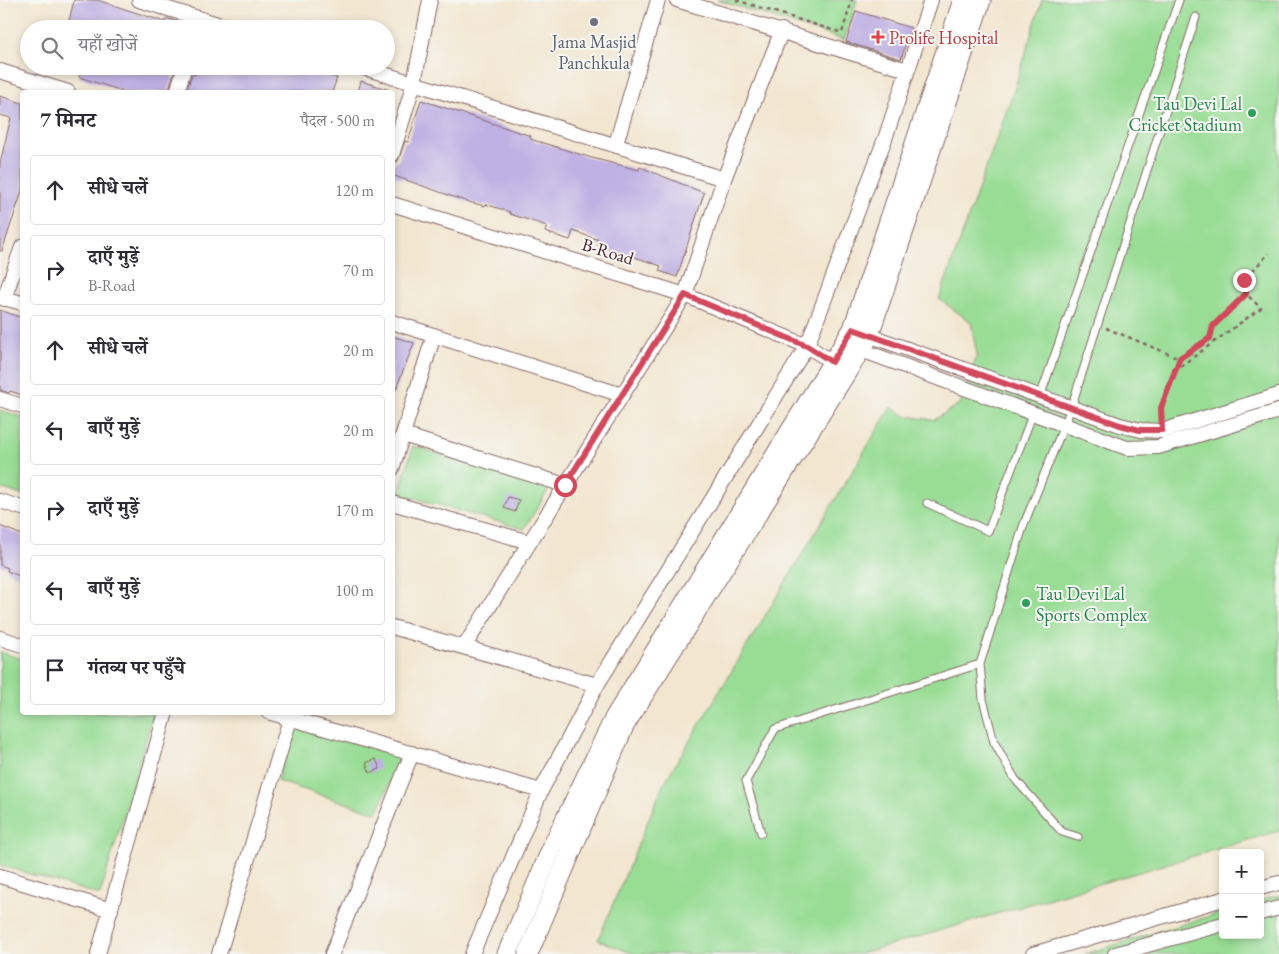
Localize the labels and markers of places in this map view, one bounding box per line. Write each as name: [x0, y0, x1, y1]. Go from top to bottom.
marker: Jama Masjid Panchkula: [588, 16, 600, 28]
place label: Prolife Hospital: [889, 26, 998, 49]
place label: Jama Masjid Panchkula: [550, 30, 637, 74]
marker: Prolife Hospital: [871, 30, 885, 44]
place label: Tau Devi Lal Cricket Stadium: [1129, 92, 1242, 136]
marker: Tau Devi Lal Cricket Stadium: [1246, 107, 1258, 119]
place label: Tau Devi Lal Sports Complex: [1036, 582, 1148, 626]
marker: Tau Devi Lal Sports Complex: [1020, 597, 1032, 609]

